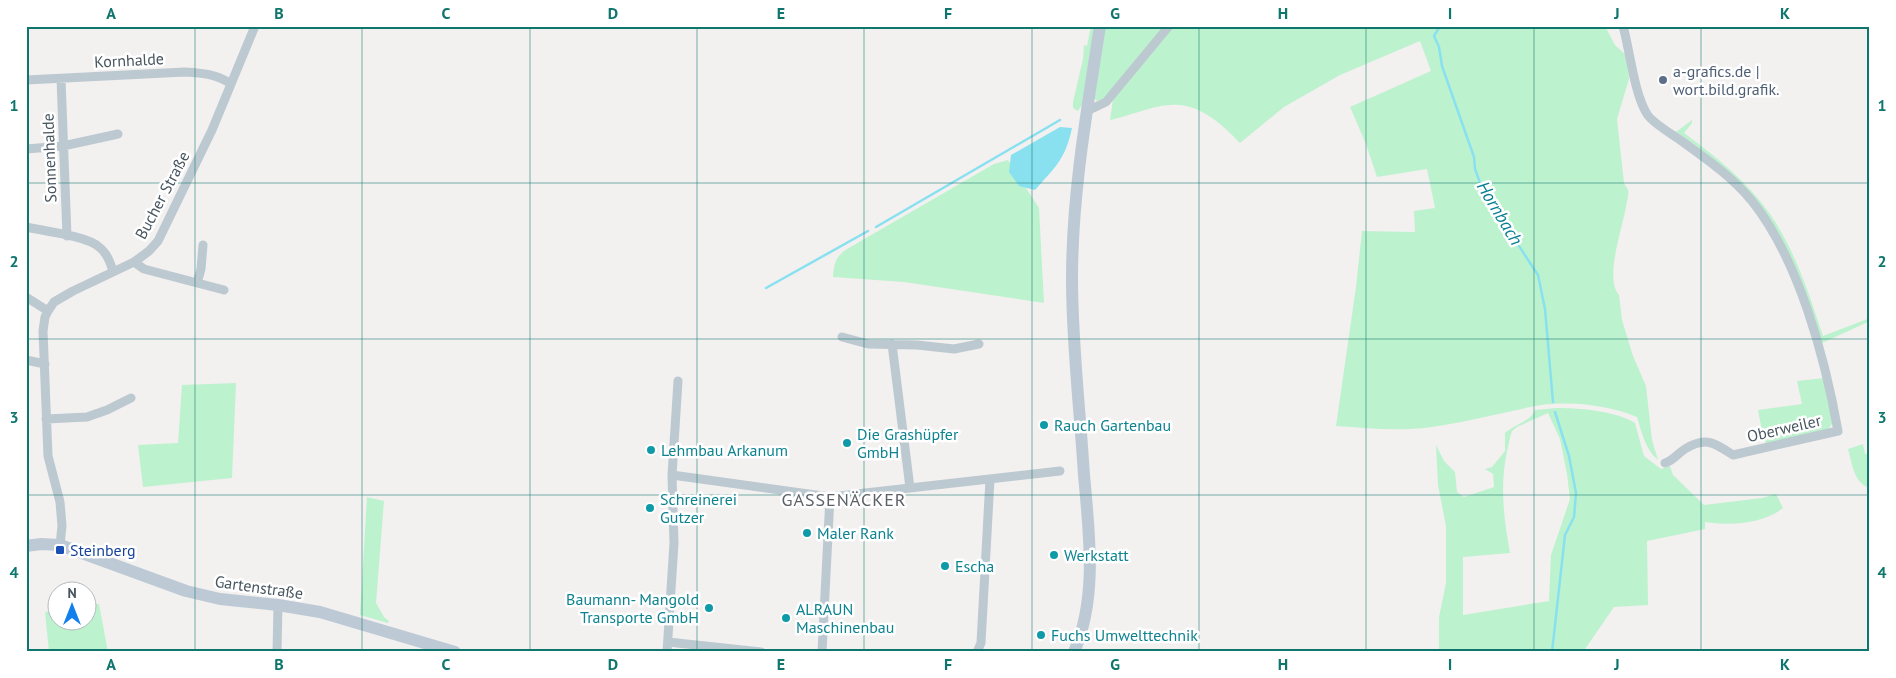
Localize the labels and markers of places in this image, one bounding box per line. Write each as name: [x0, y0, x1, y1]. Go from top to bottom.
place label: a-grafics.de | wort.bild.grafik.: [1673, 61, 1780, 99]
marker: a-grafics.de | wort.bild.grafik.: [1657, 74, 1669, 86]
place label: Rauch Gartenbau: [1054, 415, 1171, 435]
marker: Rauch Gartenbau: [1038, 419, 1050, 431]
place label: Die Grashüpfer GmbH: [857, 424, 959, 462]
marker: Die Grashüpfer GmbH: [841, 437, 853, 449]
place label: Lehmbau Arkanum: [661, 440, 788, 460]
marker: Lehmbau Arkanum: [645, 444, 657, 456]
place label: Schreinerei Gutzer: [660, 489, 737, 527]
marker: Schreinerei Gutzer: [644, 502, 656, 514]
place label: Maler Rank: [817, 523, 894, 543]
marker: Maler Rank: [801, 527, 813, 539]
place label: Steinberg: [70, 540, 136, 560]
marker: Steinberg: [54, 544, 66, 556]
place label: Werkstatt: [1064, 545, 1129, 565]
marker: Werkstatt: [1048, 549, 1060, 561]
place label: Escha: [955, 556, 994, 576]
marker: Escha: [939, 560, 951, 572]
place label: Baumann- Mangold Transporte GmbH: [566, 589, 699, 627]
place label: ALRAUN Maschinenbau: [796, 599, 894, 637]
marker: Baumann- Mangold Transporte GmbH: [703, 602, 715, 614]
marker: ALRAUN Maschinenbau: [780, 612, 792, 624]
place label: Fuchs Umwelttechnik: [1051, 625, 1198, 645]
marker: Fuchs Umwelttechnik: [1035, 629, 1047, 641]

